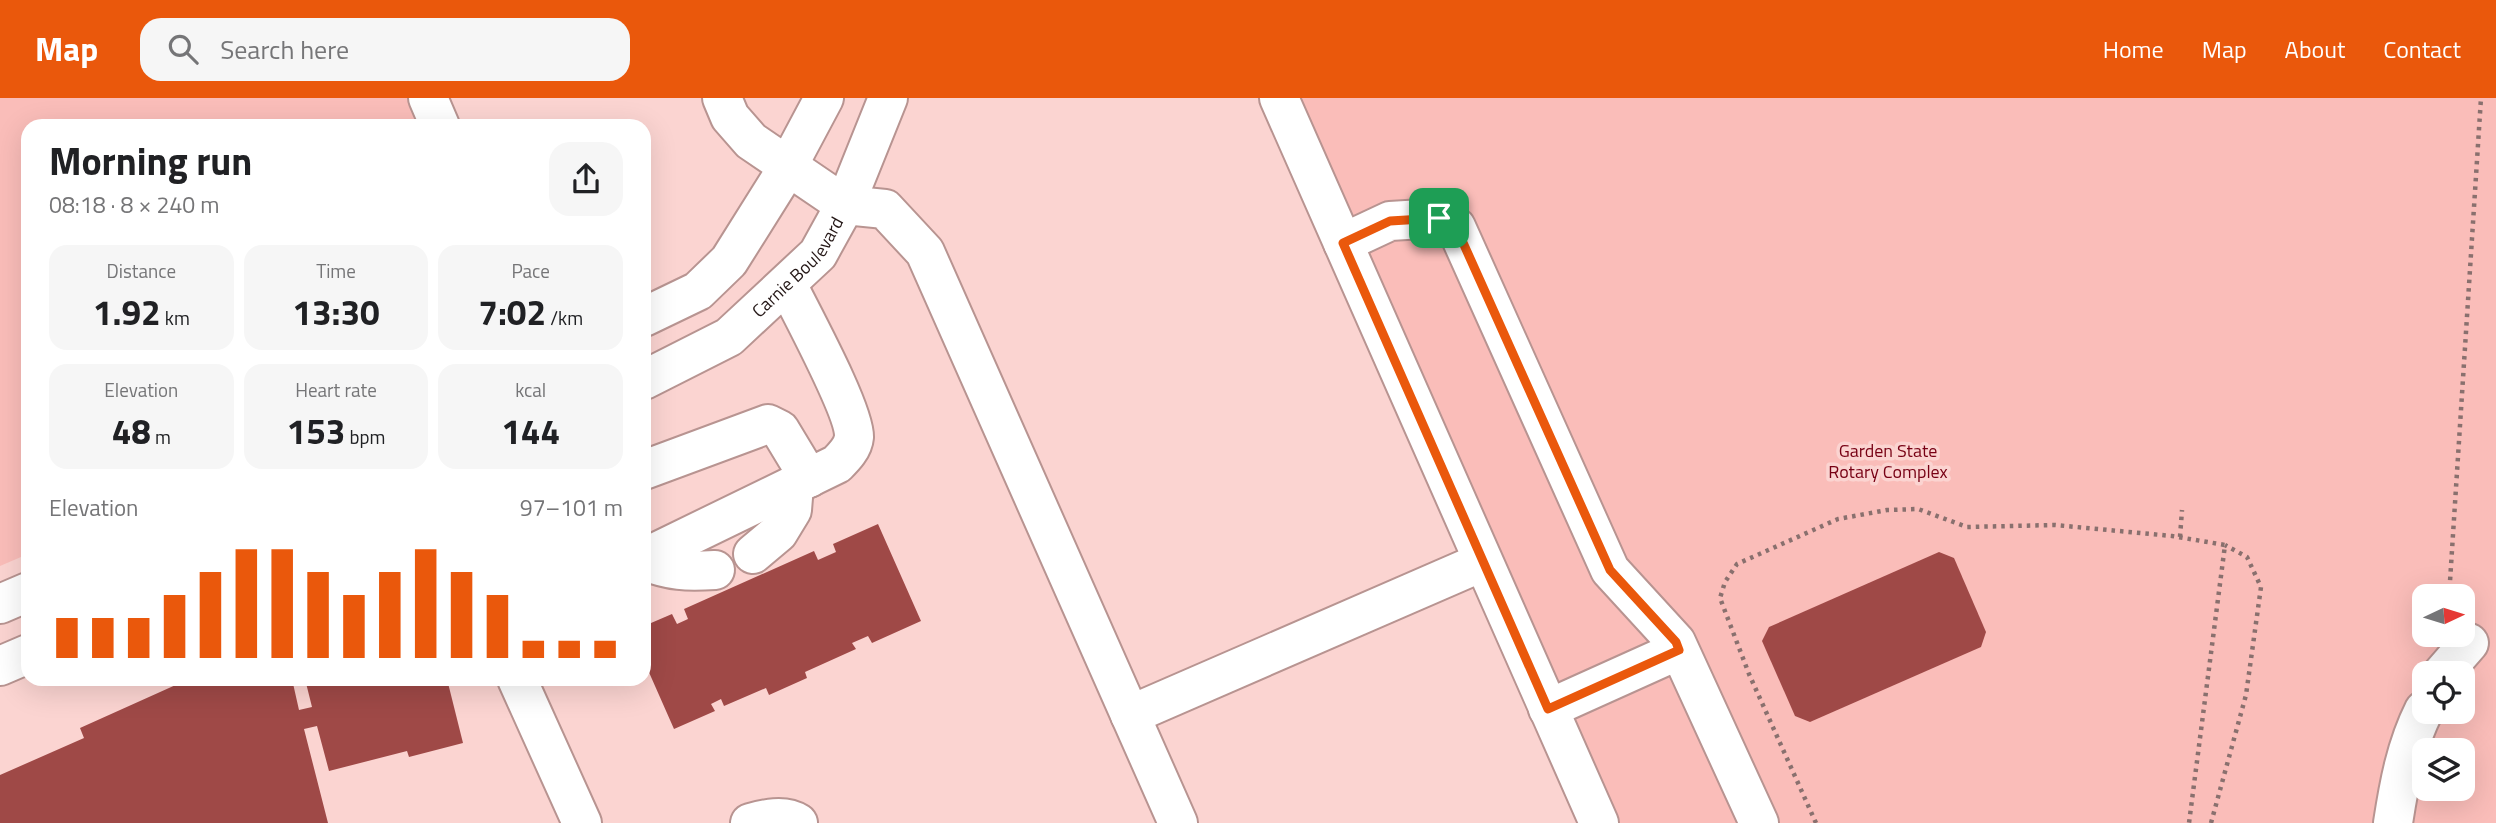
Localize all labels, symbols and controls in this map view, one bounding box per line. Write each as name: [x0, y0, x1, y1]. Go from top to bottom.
search box: [140, 18, 630, 81]
text: Map: [35, 24, 98, 74]
icon: search: [164, 30, 202, 68]
text: Search here: [220, 30, 349, 69]
text: Home: [2103, 31, 2164, 67]
text: Map: [2202, 31, 2247, 67]
text: About: [2285, 31, 2345, 67]
text: Contact: [2383, 31, 2461, 67]
text: Morning run: [49, 132, 252, 190]
button: share: [549, 142, 623, 216]
text: 08:18 · 8 × 240 m: [49, 187, 219, 222]
pin: [1409, 188, 1469, 248]
icon: arrive: [1420, 199, 1458, 237]
street label: Carnie Boulevard: [745, 211, 850, 323]
text: Distance: [107, 256, 176, 285]
text: Time: [316, 256, 356, 285]
text: Pace: [511, 256, 550, 285]
text: 1.92: [93, 285, 161, 339]
text: 13:30: [292, 285, 380, 339]
text: 7:02: [478, 285, 546, 339]
text: km: [161, 303, 190, 332]
text: /km: [546, 303, 583, 332]
text: Elevation: [104, 375, 178, 404]
text: Heart rate: [295, 375, 377, 404]
text: kcal: [515, 375, 546, 404]
text: 48: [112, 404, 151, 458]
text: 153: [287, 404, 345, 458]
text: 144: [501, 404, 560, 458]
text: m: [151, 422, 171, 451]
text: bpm: [345, 422, 385, 451]
park label: Garden State Rotary Complex: [1828, 437, 1948, 485]
text: Elevation: [49, 490, 138, 525]
text: 97–101 m: [520, 490, 623, 525]
north arrow: [2412, 584, 2474, 648]
map controls: [2412, 584, 2475, 801]
button: locate: [2412, 661, 2475, 724]
button: layers: [2412, 738, 2475, 801]

